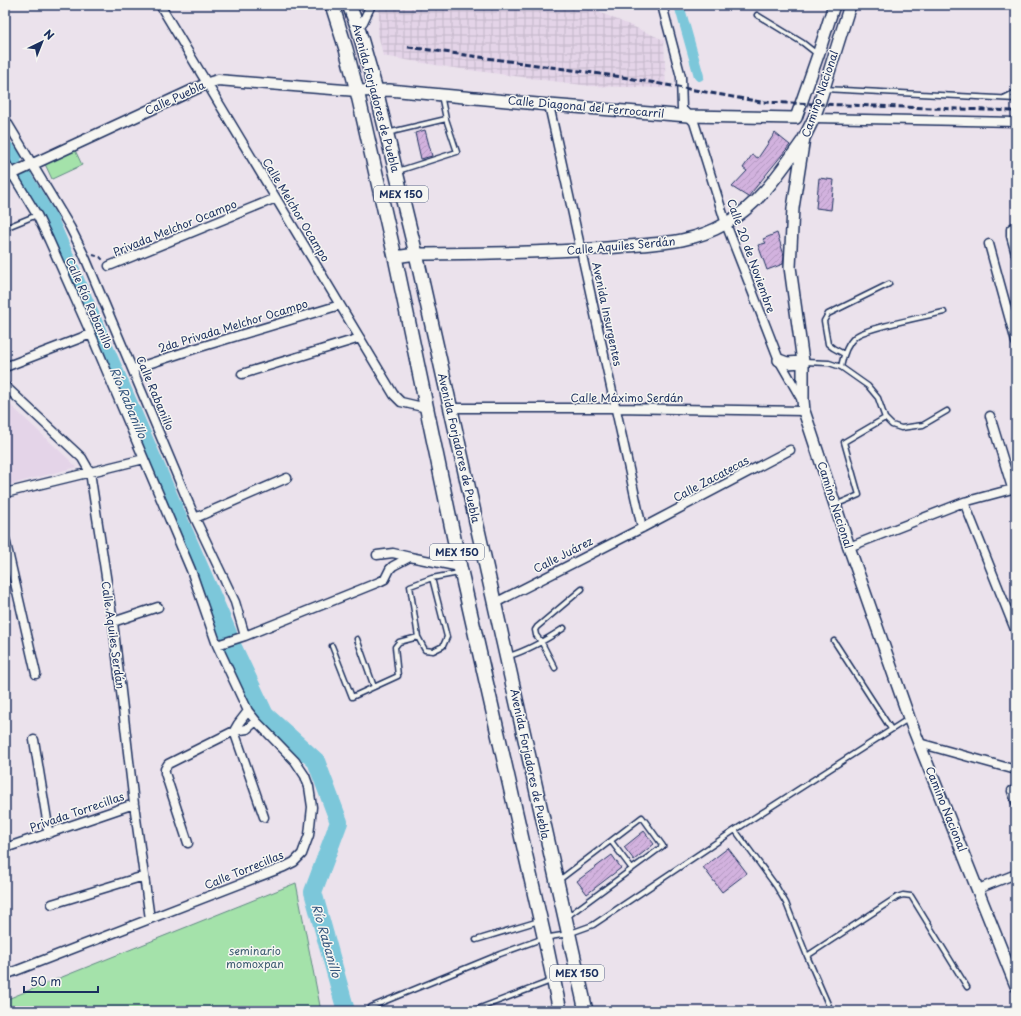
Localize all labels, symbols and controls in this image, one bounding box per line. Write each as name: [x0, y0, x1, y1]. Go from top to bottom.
north arrow: [22, 22, 62, 62]
street label: Avenida Forjadores de Puebla: [348, 22, 405, 174]
text: N: [40, 25, 58, 44]
street label: Camino Nacional: [797, 48, 842, 140]
street label: Calle Puebla: [142, 76, 208, 119]
street label: Calle Diagonal del Ferrocarril: [507, 91, 665, 122]
street label: Calle Melchor Ocampo: [259, 155, 334, 265]
road number: MEX 150: [374, 186, 428, 202]
street label: Privada Melchor Ocampo: [110, 195, 239, 260]
street label: Calle 20 de Noviembre: [723, 196, 780, 315]
street label: Calle Aquiles Serdán: [566, 232, 676, 259]
street label: Calle Río Rabanillo: [62, 254, 117, 351]
street label: Avenida Insurgentes: [588, 260, 627, 368]
street label: 2da Privada Melchor Ocampo: [156, 295, 310, 356]
street label: Calle Rabanillo: [132, 353, 179, 433]
water label: Río Rabanillo: [106, 364, 152, 442]
street label: Avenida Forjadores de Puebla: [434, 371, 485, 525]
street label: Calle Máximo Serdán: [571, 389, 683, 406]
street label: Calle Zacatecas: [670, 451, 752, 506]
street label: Camino Nacional: [813, 459, 858, 551]
street label: Calle Juárez: [530, 532, 596, 577]
road number: MEX 150: [430, 544, 484, 560]
street label: Calle Aquiles Serdán: [98, 580, 129, 690]
street label: Avenida Forjadores de Puebla: [506, 687, 555, 841]
street label: Camino Nacional: [922, 764, 971, 854]
street label: Privada Torrecillas: [27, 787, 126, 836]
street label: Calle Torrecillas: [202, 846, 286, 893]
water label: Río Rabanillo: [308, 902, 346, 981]
park label: seminario momoxpan: [226, 942, 284, 972]
road number: MEX 150: [550, 965, 604, 981]
scale bar: [24, 968, 98, 994]
text: 50 m: [30, 972, 61, 990]

